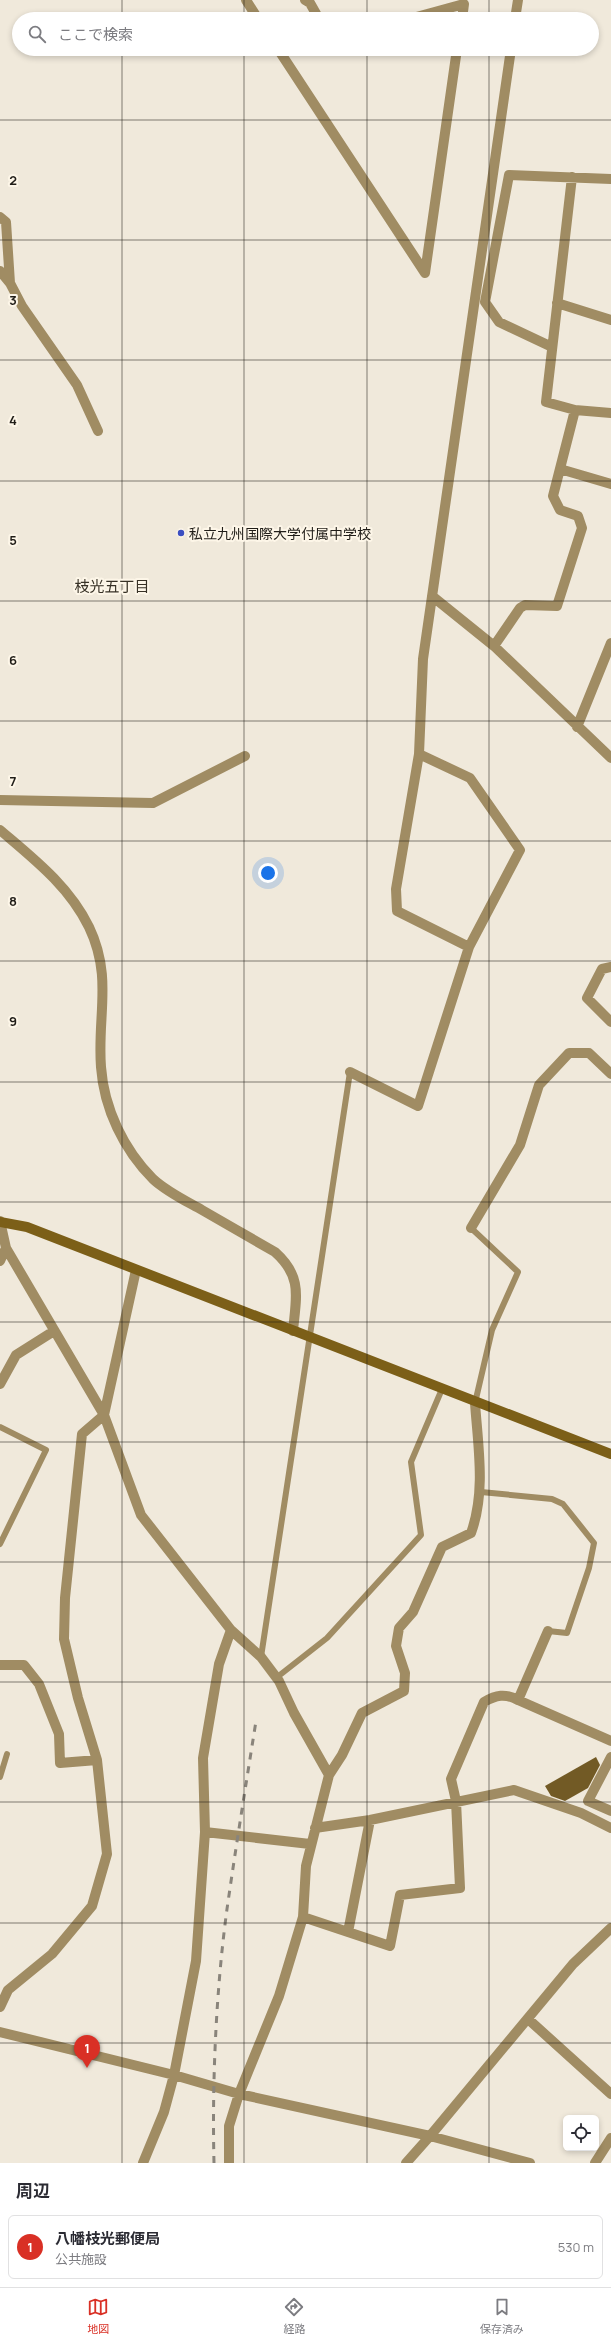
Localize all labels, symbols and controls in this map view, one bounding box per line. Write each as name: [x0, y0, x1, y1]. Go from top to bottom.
search box: [12, 12, 599, 56]
icon: search: [26, 23, 48, 45]
text: ここで検索: [58, 24, 133, 45]
text: 2: [9, 171, 17, 189]
text: 3: [9, 291, 17, 309]
text: 4: [9, 411, 17, 429]
place label: 私立九州国際大学付属中学校: [189, 524, 371, 543]
marker: 私立九州国際大学付属中学校: [176, 528, 186, 538]
text: 5: [9, 531, 17, 549]
district label: 枝光五丁目: [74, 576, 150, 597]
text: 6: [9, 651, 17, 669]
text: 7: [10, 772, 17, 790]
your location: [258, 863, 278, 883]
text: 8: [9, 892, 17, 910]
text: 9: [9, 1012, 17, 1030]
pin: 1: [74, 2035, 100, 2068]
map controls: [563, 2115, 599, 2151]
button: locate: [563, 2115, 599, 2151]
text: 周辺: [16, 2179, 50, 2202]
text: 八幡枝光郵便局: [55, 2228, 160, 2249]
text: 1: [27, 2238, 33, 2256]
text: 530 m: [558, 2238, 594, 2256]
text: 公共施設: [55, 2250, 107, 2268]
tab: 地図: [87, 2296, 109, 2336]
tab: 経路: [283, 2296, 305, 2336]
tab: 保存済み: [480, 2296, 524, 2336]

